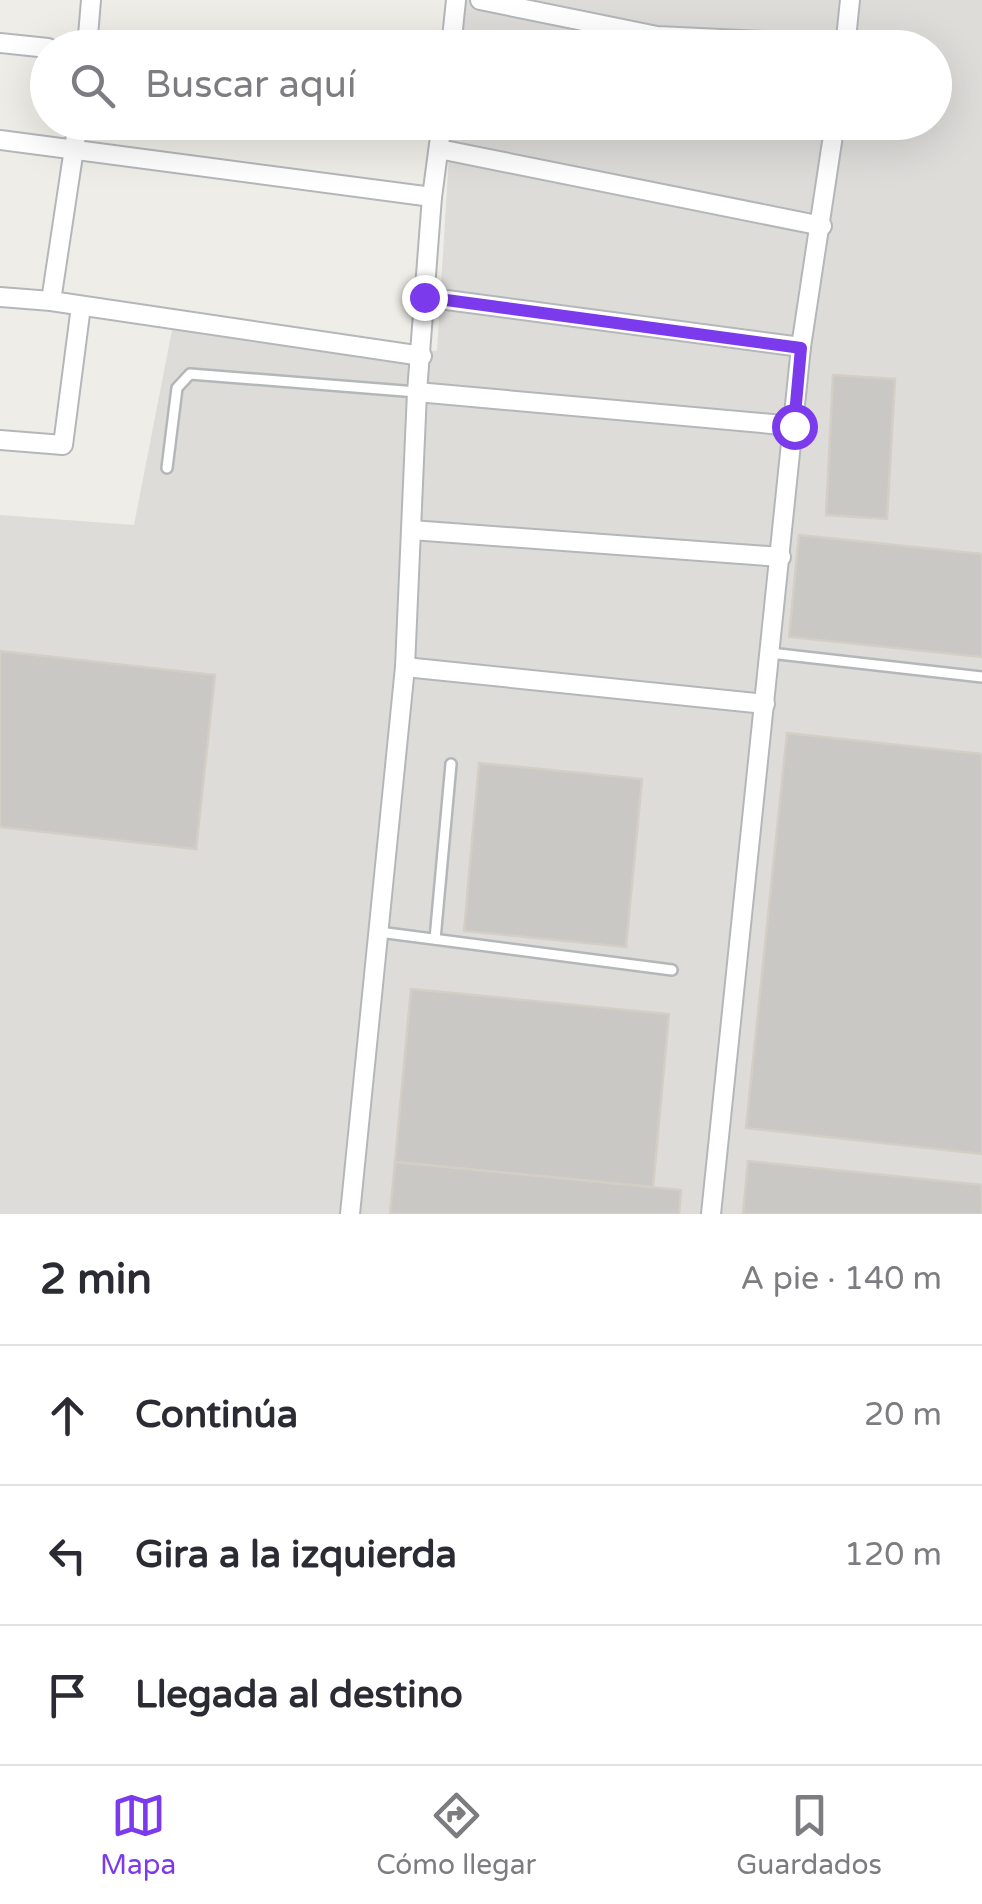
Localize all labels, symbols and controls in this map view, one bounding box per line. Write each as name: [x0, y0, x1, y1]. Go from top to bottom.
search box: [30, 30, 952, 140]
icon: search: [65, 58, 120, 113]
text: Buscar aquí: [145, 62, 356, 108]
route end: [402, 275, 448, 321]
route start: [772, 404, 818, 450]
text: 2 min: [40, 1254, 152, 1305]
text: A pie · 140 m: [741, 1260, 942, 1298]
icon: ahead: [40, 1388, 95, 1443]
text: Continúa: [135, 1392, 298, 1438]
text: 20 m: [864, 1396, 942, 1434]
icon: left: [40, 1528, 95, 1583]
text: Gira a la izquierda: [135, 1532, 457, 1578]
text: 120 m: [844, 1536, 942, 1574]
icon: arrive: [40, 1668, 95, 1723]
text: Llegada al destino: [135, 1672, 463, 1718]
tab: Mapa: [100, 1788, 176, 1882]
tab: Cómo llegar: [376, 1788, 536, 1882]
tab: Guardados: [736, 1788, 882, 1882]

